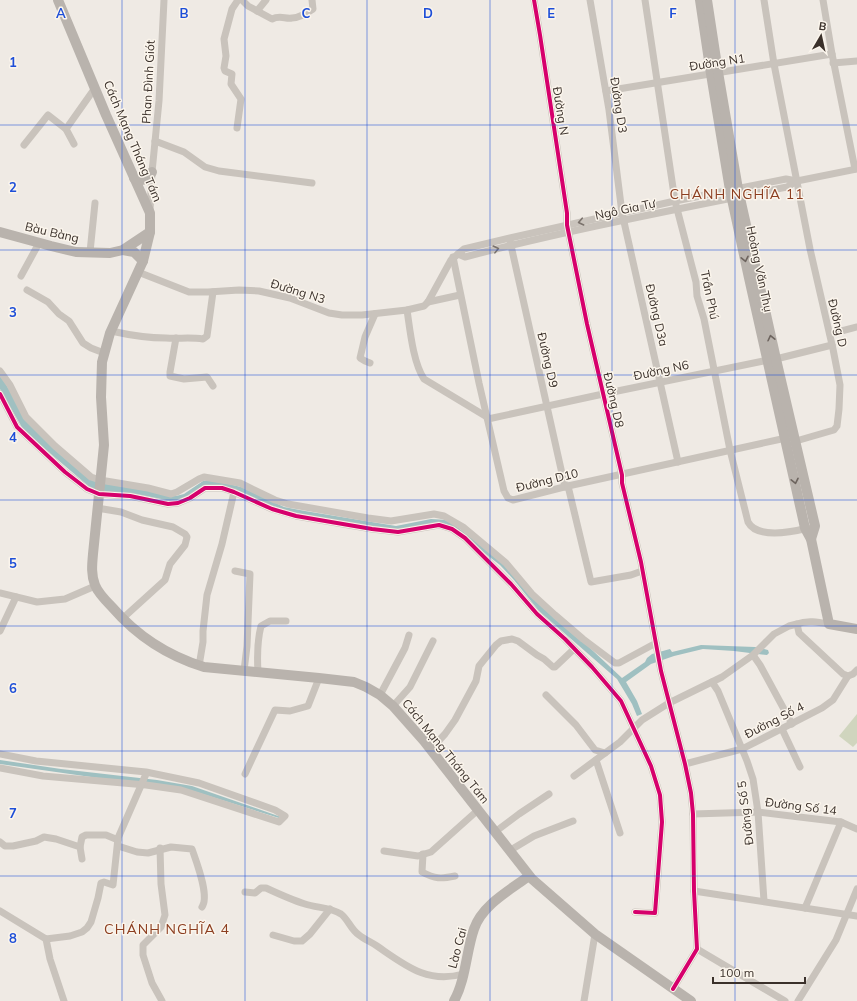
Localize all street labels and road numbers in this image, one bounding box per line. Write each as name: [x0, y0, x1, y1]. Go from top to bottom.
street label: Phan Đình Giót: [138, 40, 158, 124]
street label: Đường N1: [688, 50, 746, 74]
street label: Đường D3: [607, 76, 631, 134]
street label: Cách Mạng Tháng Tám: [101, 78, 165, 204]
street label: Đường N: [550, 86, 572, 136]
street label: Ngô Gia Tự: [593, 195, 658, 223]
street label: Bàu Bàng: [23, 219, 81, 245]
street label: Hoàng Văn Thụ: [744, 225, 776, 313]
street label: Trần Phú: [697, 269, 723, 321]
street label: Đường N3: [269, 276, 327, 306]
street label: Đường D3a: [643, 282, 671, 348]
street label: Đường D: [825, 297, 851, 349]
street label: Đường D9: [534, 331, 562, 389]
street label: Đường N6: [632, 357, 690, 383]
street label: Đường D8: [600, 371, 628, 429]
street label: Đường D10: [514, 465, 580, 495]
street label: Cách Mạng Tháng Tám: [399, 696, 493, 806]
street label: Đường Số 4: [742, 699, 806, 741]
street label: Đường Số 5: [734, 780, 756, 846]
street label: Đường Số 14: [764, 794, 838, 818]
street label: Lào Cai: [444, 926, 470, 970]

